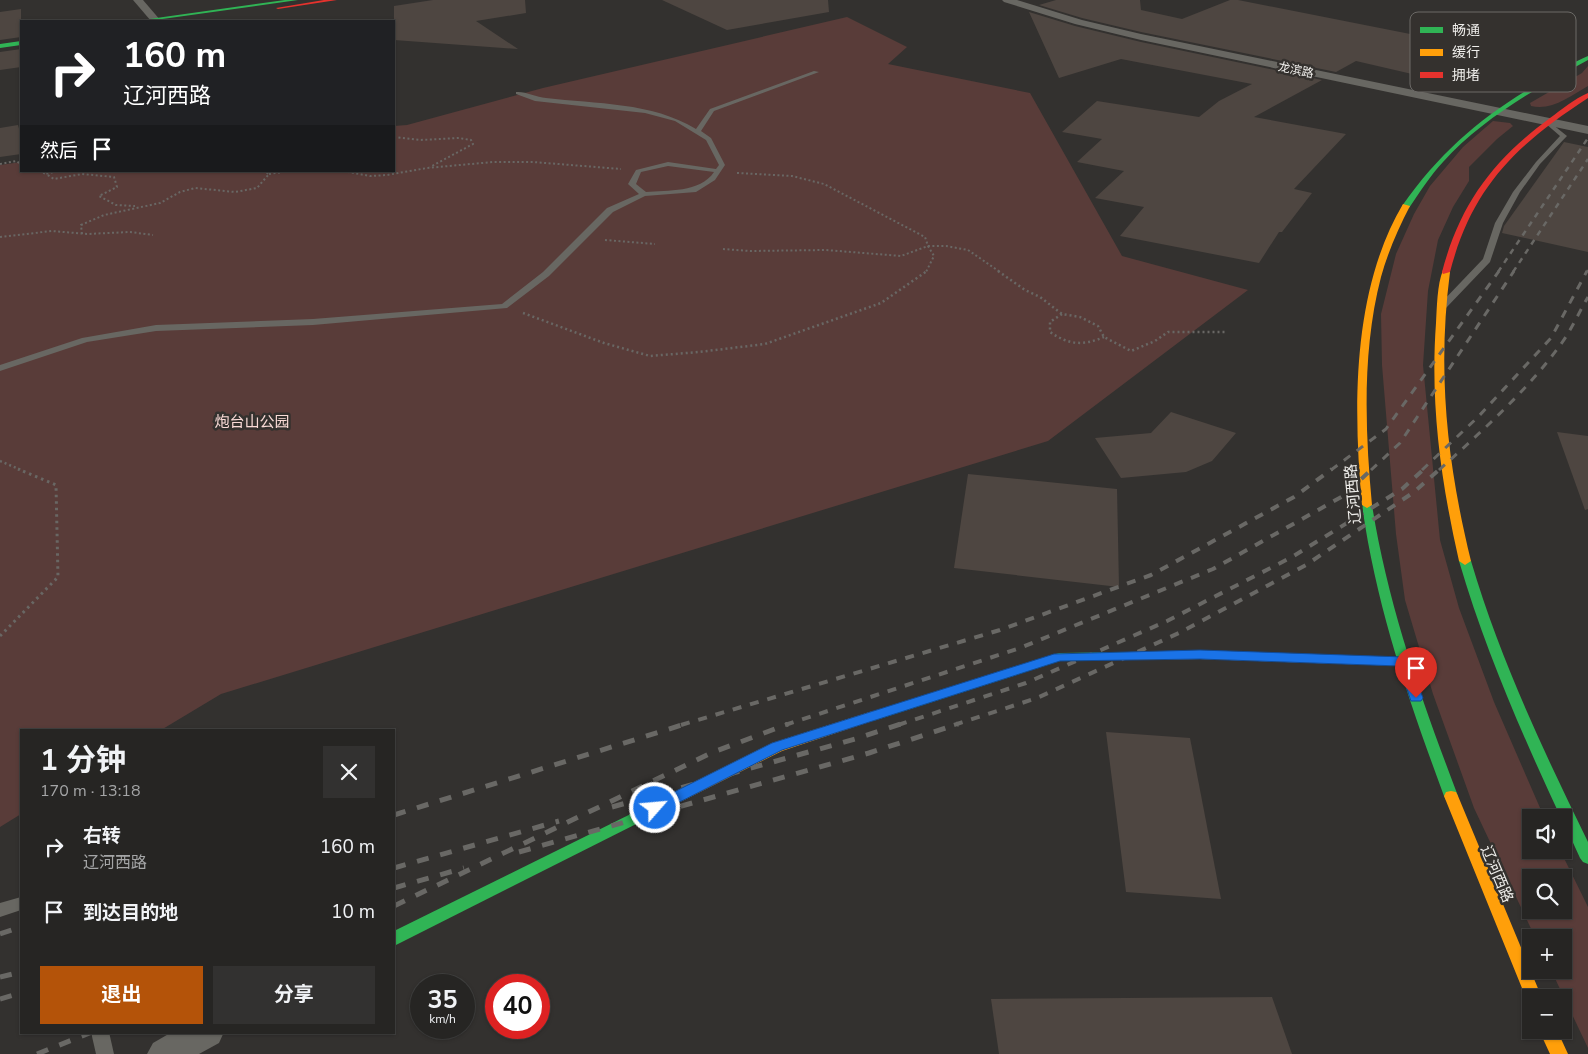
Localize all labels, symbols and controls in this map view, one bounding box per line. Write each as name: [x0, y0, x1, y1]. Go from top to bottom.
legend: [1410, 12, 1576, 92]
text: 畅通: [1452, 21, 1480, 40]
text: 160 m: [123, 32, 226, 79]
icon: right: [40, 40, 105, 105]
text: 缓行: [1452, 43, 1480, 62]
street label: 龙滨路: [1277, 58, 1315, 82]
text: 拥堵: [1452, 66, 1480, 85]
text: 辽河西路: [123, 81, 211, 111]
icon: arrive: [88, 135, 116, 163]
text: 然后: [40, 138, 78, 164]
park label: 炮台山公园: [214, 412, 290, 432]
street label: 辽河西路: [1340, 463, 1366, 525]
pin: [1395, 647, 1437, 698]
icon: arrive: [1402, 654, 1430, 682]
text: 1 分钟: [40, 740, 126, 781]
button: close: [323, 746, 375, 798]
text: 170 m · 13:18: [40, 780, 141, 802]
position arrow: [628, 781, 680, 833]
map controls: [1522, 809, 1572, 1039]
button: sound: [1522, 809, 1572, 859]
text: 右转: [83, 823, 121, 849]
icon: right: [40, 833, 68, 861]
text: 160 m: [320, 834, 375, 860]
street label: 辽河西路: [1476, 842, 1518, 906]
text: 辽河西路: [83, 852, 147, 874]
button: search: [1522, 869, 1572, 919]
icon: arrive: [40, 898, 68, 926]
text: 10 m: [331, 899, 375, 925]
text: 到达目的地: [83, 900, 178, 926]
button: +: [1522, 929, 1572, 979]
button: 退出: [40, 966, 203, 1024]
button: 分享: [213, 966, 375, 1024]
speed limit sign: 40: [485, 974, 550, 1039]
text: 35: [427, 983, 458, 1017]
button: −: [1522, 989, 1572, 1039]
text: km/h: [429, 1011, 456, 1027]

